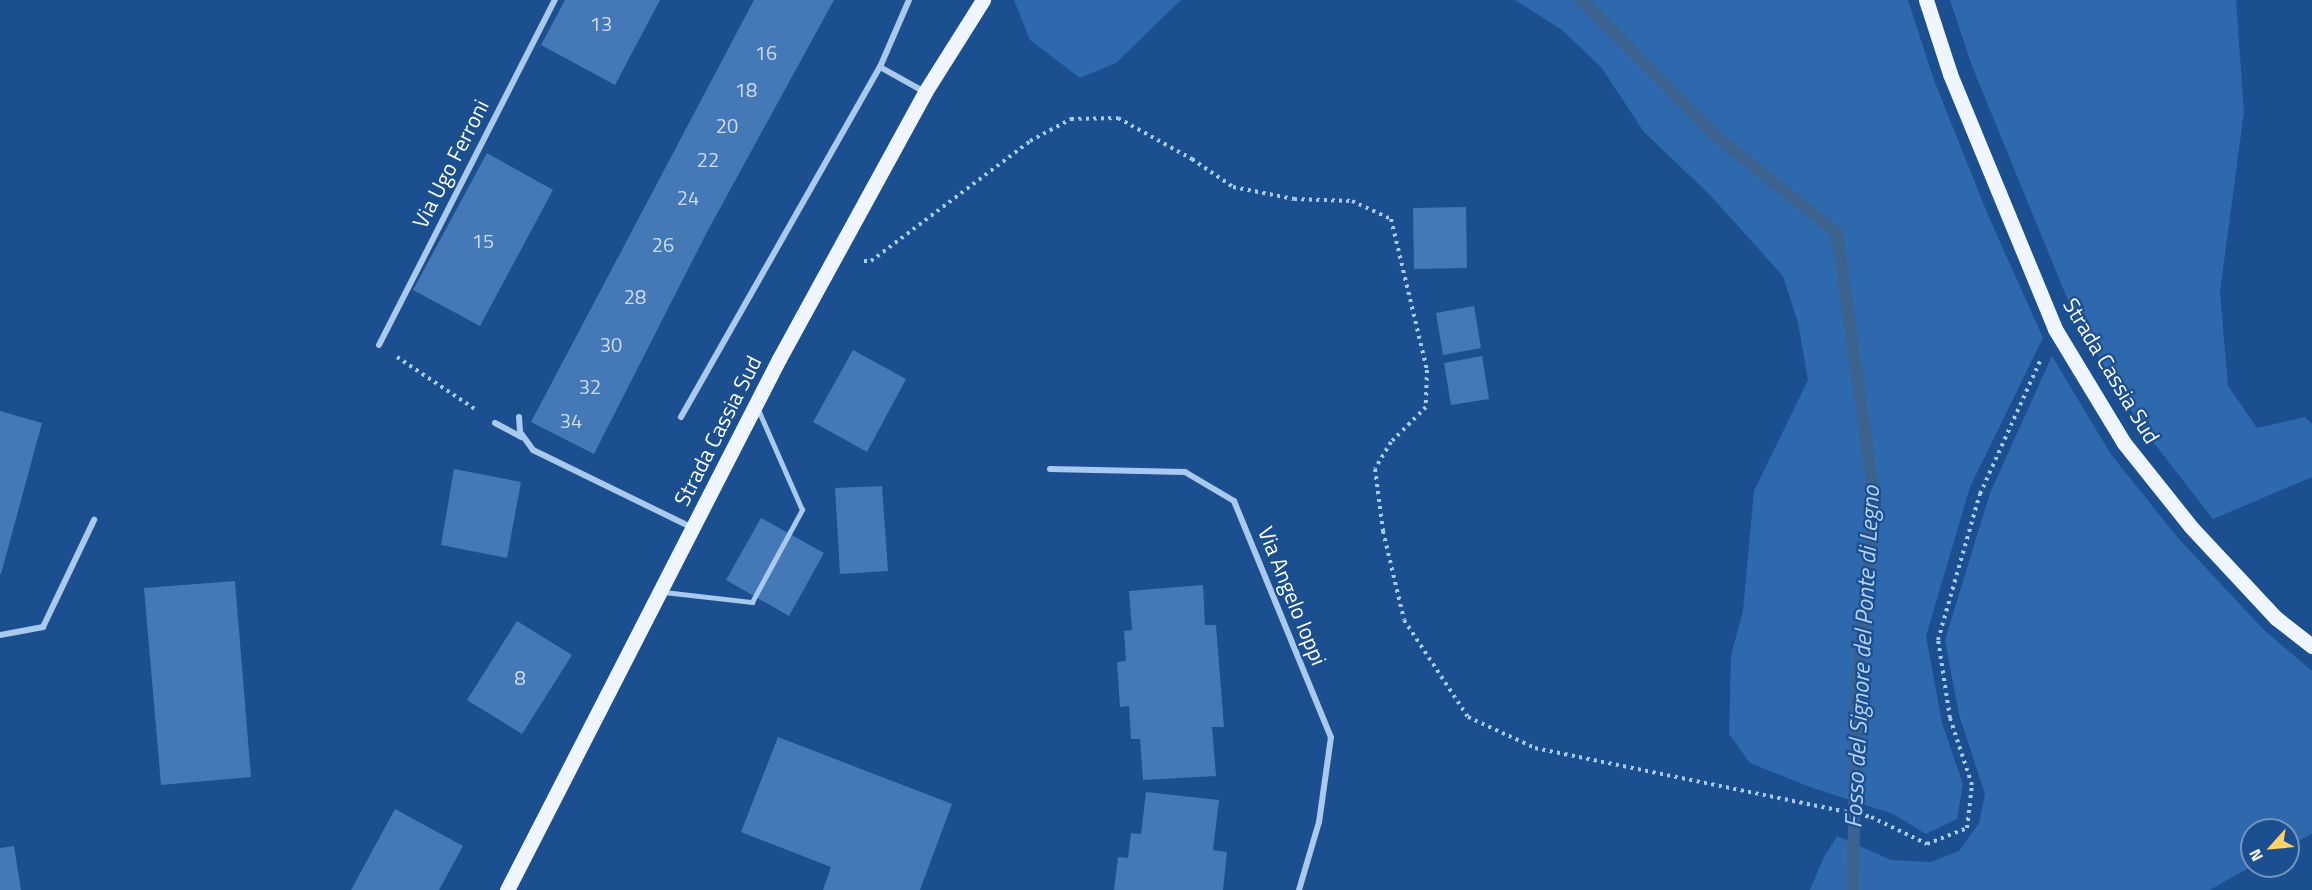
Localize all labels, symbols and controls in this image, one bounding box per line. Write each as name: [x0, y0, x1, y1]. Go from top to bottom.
house number: 13: [590, 11, 612, 35]
house number: 16: [755, 40, 777, 64]
house number: 18: [735, 77, 757, 101]
street label: Via Ugo Ferroni: [407, 95, 495, 233]
house number: 20: [716, 113, 738, 137]
house number: 22: [697, 147, 719, 171]
house number: 24: [677, 185, 699, 209]
house number: 15: [472, 228, 494, 252]
house number: 26: [652, 232, 674, 256]
house number: 28: [624, 284, 646, 308]
street label: Strada Cassia Sud: [2057, 294, 2165, 448]
house number: 30: [600, 332, 622, 356]
street label: Strada Cassia Sud: [669, 352, 767, 510]
house number: 32: [579, 374, 601, 398]
house number: 34: [560, 408, 582, 432]
water label: Fosso del Signore del Ponte di Legno: [1839, 485, 1885, 829]
street label: Via Angelo Ioppi: [1252, 523, 1332, 669]
house number: 8: [514, 665, 526, 689]
north arrow: [2240, 818, 2300, 878]
text: N: [2243, 845, 2269, 866]

